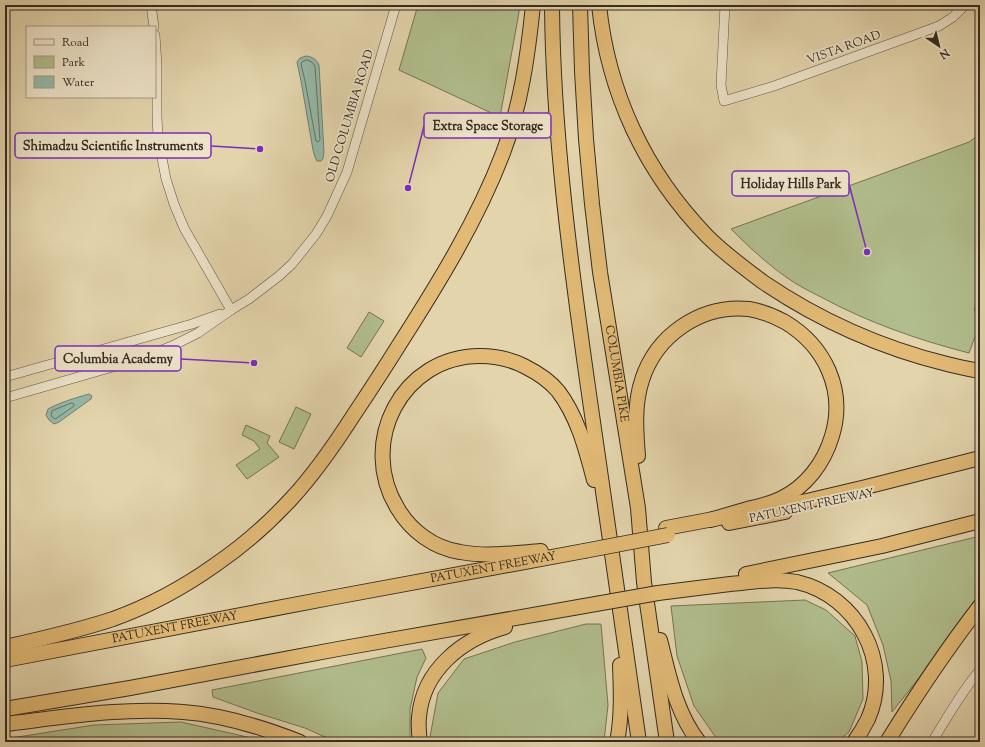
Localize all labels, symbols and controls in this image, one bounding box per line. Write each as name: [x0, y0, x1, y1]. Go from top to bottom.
legend: [26, 26, 156, 98]
street label: VISTA ROAD: [804, 26, 884, 70]
north arrow: [919, 26, 959, 66]
text: Road: [62, 34, 89, 52]
text: N: [936, 44, 953, 63]
street label: OLD COLUMBIA ROAD: [321, 47, 379, 185]
text: Park: [62, 54, 85, 72]
text: Water: [62, 74, 95, 92]
callout: Extra Space Storage: [424, 113, 551, 138]
text: Extra Space Storage: [433, 118, 543, 136]
callout: Shimadzu Scientific Instruments: [15, 133, 211, 158]
text: Shimadzu Scientific Instruments: [23, 138, 203, 156]
callout: Holiday Hills Park: [732, 171, 849, 196]
text: Holiday Hills Park: [741, 176, 842, 194]
street label: COLUMBIA PIKE: [600, 324, 633, 424]
callout: Columbia Academy: [55, 346, 181, 371]
text: Columbia Academy: [63, 351, 174, 369]
street label: PATUXENT FREEWAY: [748, 484, 877, 528]
street label: PATUXENT FREEWAY: [429, 547, 558, 588]
street label: PATUXENT FREEWAY: [111, 607, 240, 648]

